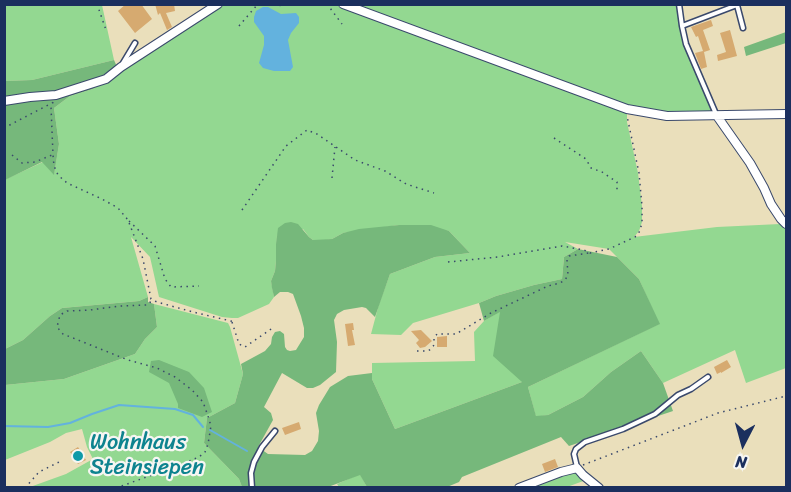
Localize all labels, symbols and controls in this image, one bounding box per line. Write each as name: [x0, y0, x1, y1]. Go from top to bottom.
north arrow: [713, 414, 773, 474]
place label: Wohnhaus Steinsiepen: [90, 430, 204, 482]
text: N: [734, 447, 748, 477]
marker: Wohnhaus Steinsiepen: [71, 449, 85, 463]

